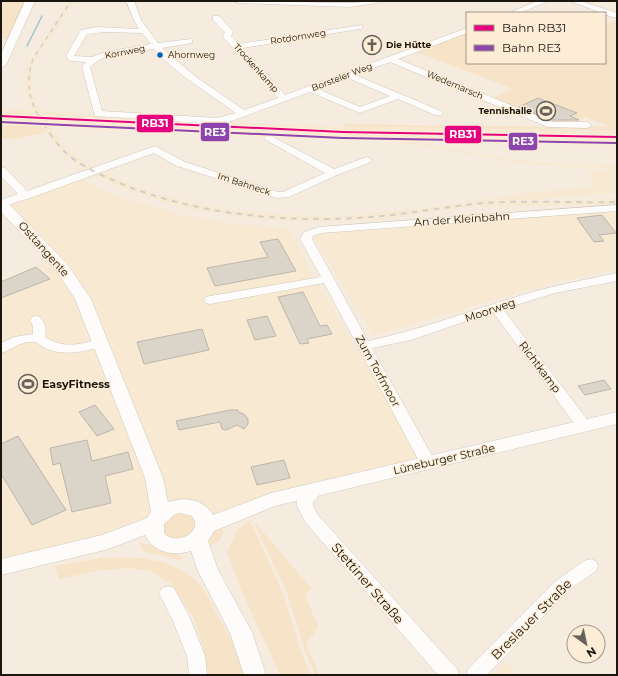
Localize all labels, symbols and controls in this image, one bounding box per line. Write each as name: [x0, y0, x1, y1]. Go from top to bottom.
legend: [466, 12, 606, 64]
text: Bahn RB31: [502, 20, 566, 35]
street label: Rotdornweg: [269, 27, 327, 46]
church icon: Die Hütte: [361, 34, 383, 56]
place label: Die Hütte: [386, 39, 431, 50]
text: Bahn RE3: [502, 40, 561, 55]
street label: Trockenkamp: [231, 41, 281, 94]
street label: Kornweg: [104, 42, 146, 61]
place label: Ahornweg: [168, 49, 215, 60]
marker: Ahornweg: [155, 50, 165, 60]
street label: Borsteler Weg: [310, 60, 374, 93]
street label: Wedemarsch: [425, 68, 485, 101]
sports icon: Tennishalle: [535, 100, 557, 122]
place label: Tennishalle: [478, 105, 532, 116]
line badge: RB31: [136, 114, 174, 133]
text: RB31: [141, 116, 169, 130]
line badge: RE3: [200, 122, 230, 142]
text: RE3: [204, 125, 226, 139]
line badge: RB31: [444, 125, 482, 144]
text: RB31: [449, 127, 477, 141]
line badge: RE3: [508, 132, 538, 151]
text: RE3: [512, 134, 534, 148]
street label: Im Bahneck: [216, 170, 272, 197]
street label: An der Kleinbahn: [414, 209, 510, 229]
street label: Osttangente: [16, 218, 73, 280]
street label: Moorweg: [463, 295, 517, 325]
street label: Zum Torfmoor: [353, 333, 403, 409]
street label: Richtkamp: [516, 338, 564, 396]
sports icon: EasyFitness: [17, 373, 39, 395]
place label: EasyFitness: [42, 377, 110, 391]
street label: Lüneburger Straße: [392, 440, 497, 478]
street label: Stettiner Straße: [328, 539, 408, 627]
street label: Breslauer Straße: [487, 575, 575, 663]
north arrow: [566, 624, 606, 664]
text: N: [584, 644, 599, 661]

